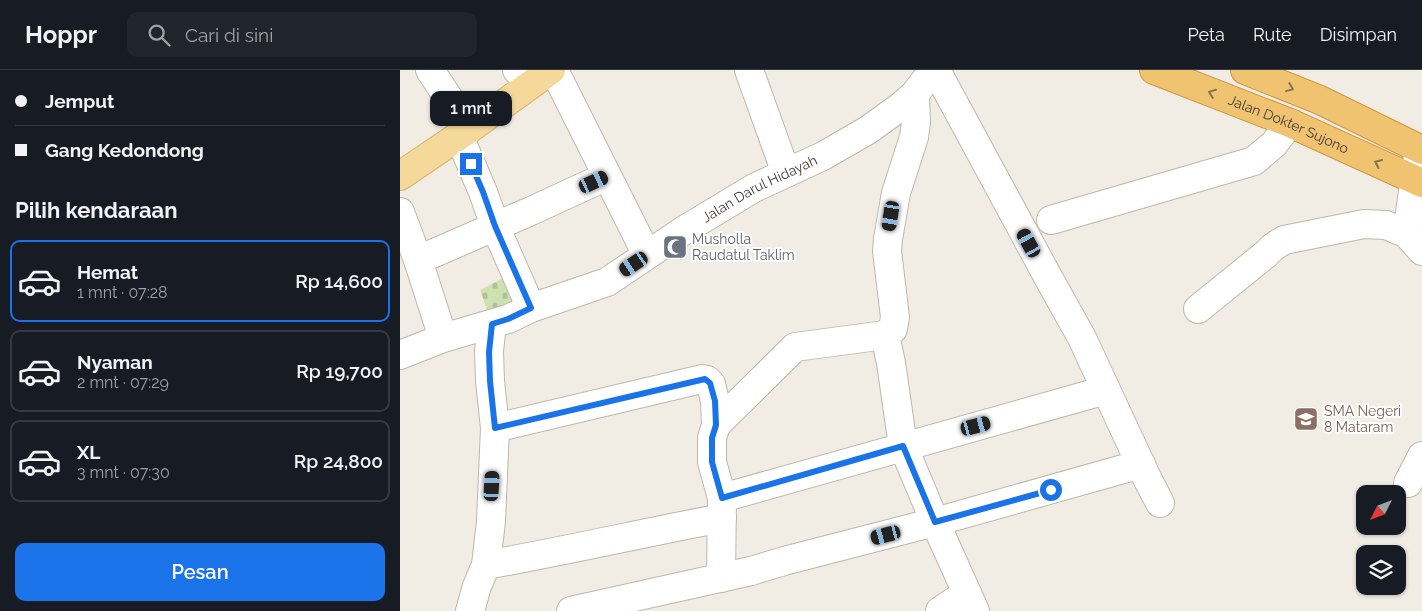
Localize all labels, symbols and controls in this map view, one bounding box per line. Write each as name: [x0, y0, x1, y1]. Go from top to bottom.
search box: [127, 12, 477, 57]
text: Hoppr: [25, 20, 97, 49]
icon: search: [145, 21, 173, 49]
text: Cari di sini: [185, 24, 273, 46]
text: Peta: [1188, 24, 1225, 45]
text: Rute: [1253, 24, 1292, 45]
text: Disimpan: [1320, 24, 1397, 45]
one-way arrow: [1285, 82, 1294, 92]
one-way arrow: [1208, 88, 1217, 99]
text: Jemput: [45, 90, 114, 112]
callout: 1 mnt: [430, 92, 512, 126]
street label: Jalan Dokter Sujono: [1226, 92, 1351, 157]
text: 1 mnt: [450, 99, 492, 118]
text: Gang Kedondong: [45, 139, 204, 161]
street label: Jalan Darul Hidayah: [699, 152, 820, 225]
route end: [460, 153, 482, 175]
one-way arrow: [1374, 158, 1383, 169]
car: [577, 169, 610, 195]
text: Pilih kendaraan: [15, 197, 177, 223]
car: [881, 200, 900, 232]
car: [1015, 226, 1042, 260]
place label: Musholla Raudatul Taklim: [692, 231, 795, 263]
mosque icon: Musholla Raudatul Taklim: [662, 234, 688, 260]
car: [617, 249, 650, 279]
icon: car: [17, 259, 62, 304]
text: Hemat: [77, 261, 138, 283]
text: Rp 14,600: [295, 270, 383, 292]
text: 1 mnt · 07:28: [77, 283, 168, 302]
icon: car: [17, 349, 62, 394]
text: Nyaman: [77, 351, 153, 373]
text: Rp 19,700: [296, 360, 383, 382]
text: 2 mnt · 07:29: [77, 373, 169, 392]
place label: SMA Negeri 8 Mataram: [1324, 403, 1401, 435]
school or university icon: SMA Negeri 8 Mataram: [1293, 406, 1319, 432]
car: [959, 415, 992, 437]
icon: car: [17, 439, 62, 484]
text: XL: [77, 441, 100, 463]
text: Rp 24,800: [294, 450, 383, 472]
text: 3 mnt · 07:30: [77, 463, 170, 482]
car: [483, 471, 500, 501]
route start: [1040, 479, 1062, 501]
north arrow: [1356, 485, 1406, 535]
map controls: [1356, 485, 1406, 595]
car: [869, 524, 902, 546]
button: Pesan: [15, 543, 385, 601]
button: layers: [1356, 545, 1406, 595]

